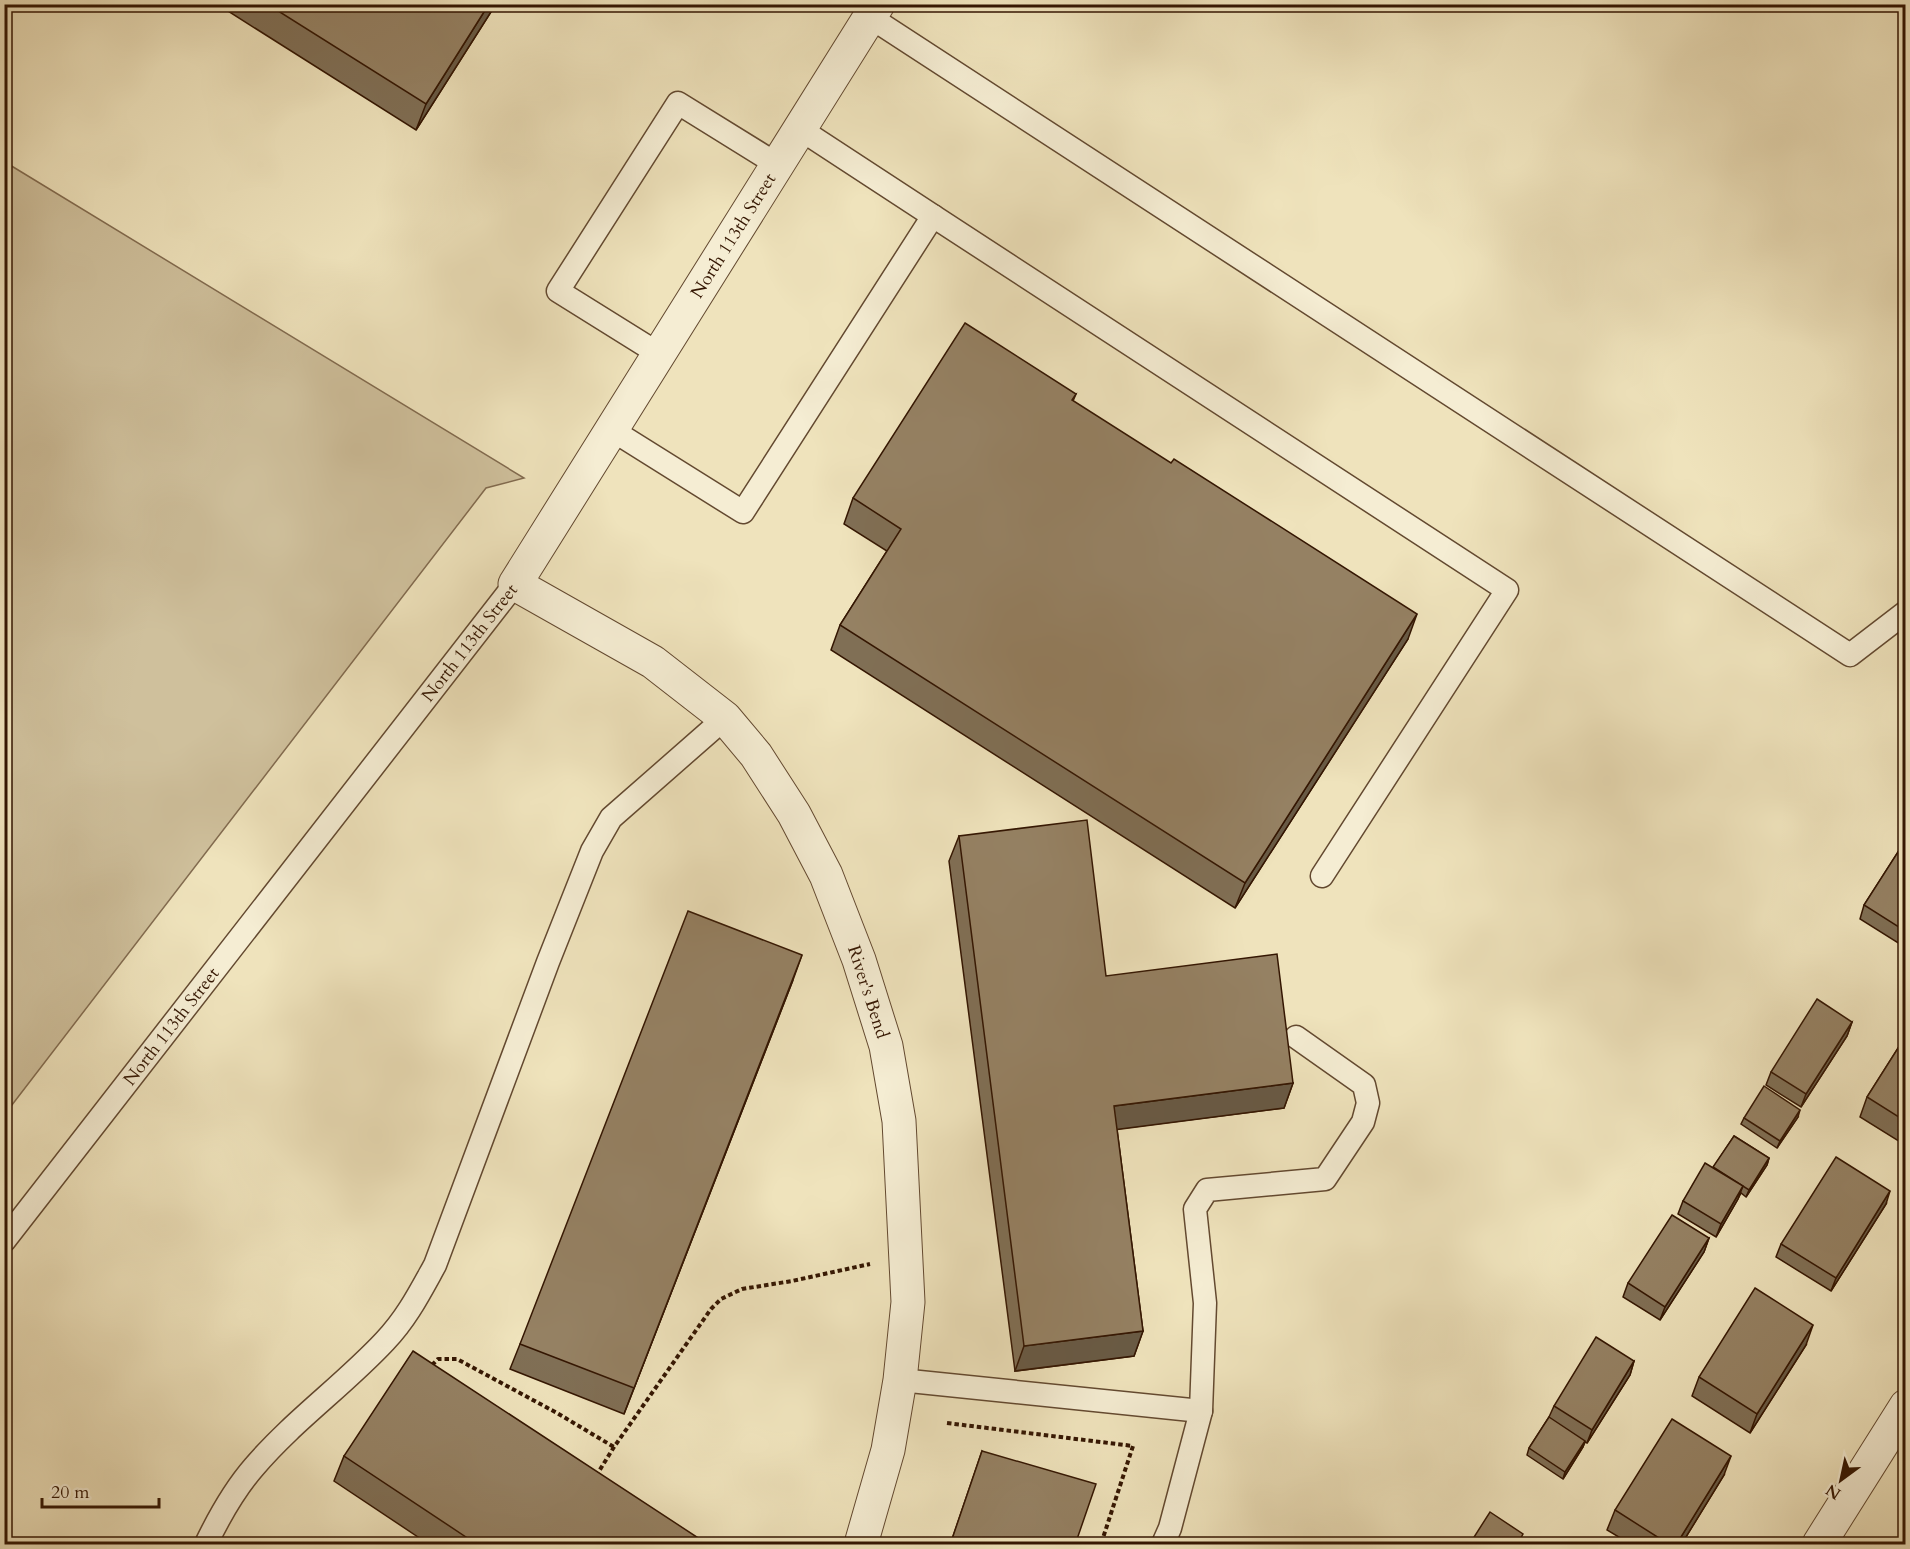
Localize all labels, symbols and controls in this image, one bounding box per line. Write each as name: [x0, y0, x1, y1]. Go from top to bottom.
street label: North 113th Street: [684, 168, 782, 303]
street label: North 113th Street: [415, 578, 523, 707]
street label: River's Bend: [841, 942, 895, 1042]
street label: North 113th Street: [117, 962, 225, 1091]
north arrow: [1811, 1450, 1871, 1510]
scale bar: [42, 1471, 159, 1509]
text: N: [1821, 1479, 1845, 1505]
text: 20 m: [51, 1480, 90, 1505]

